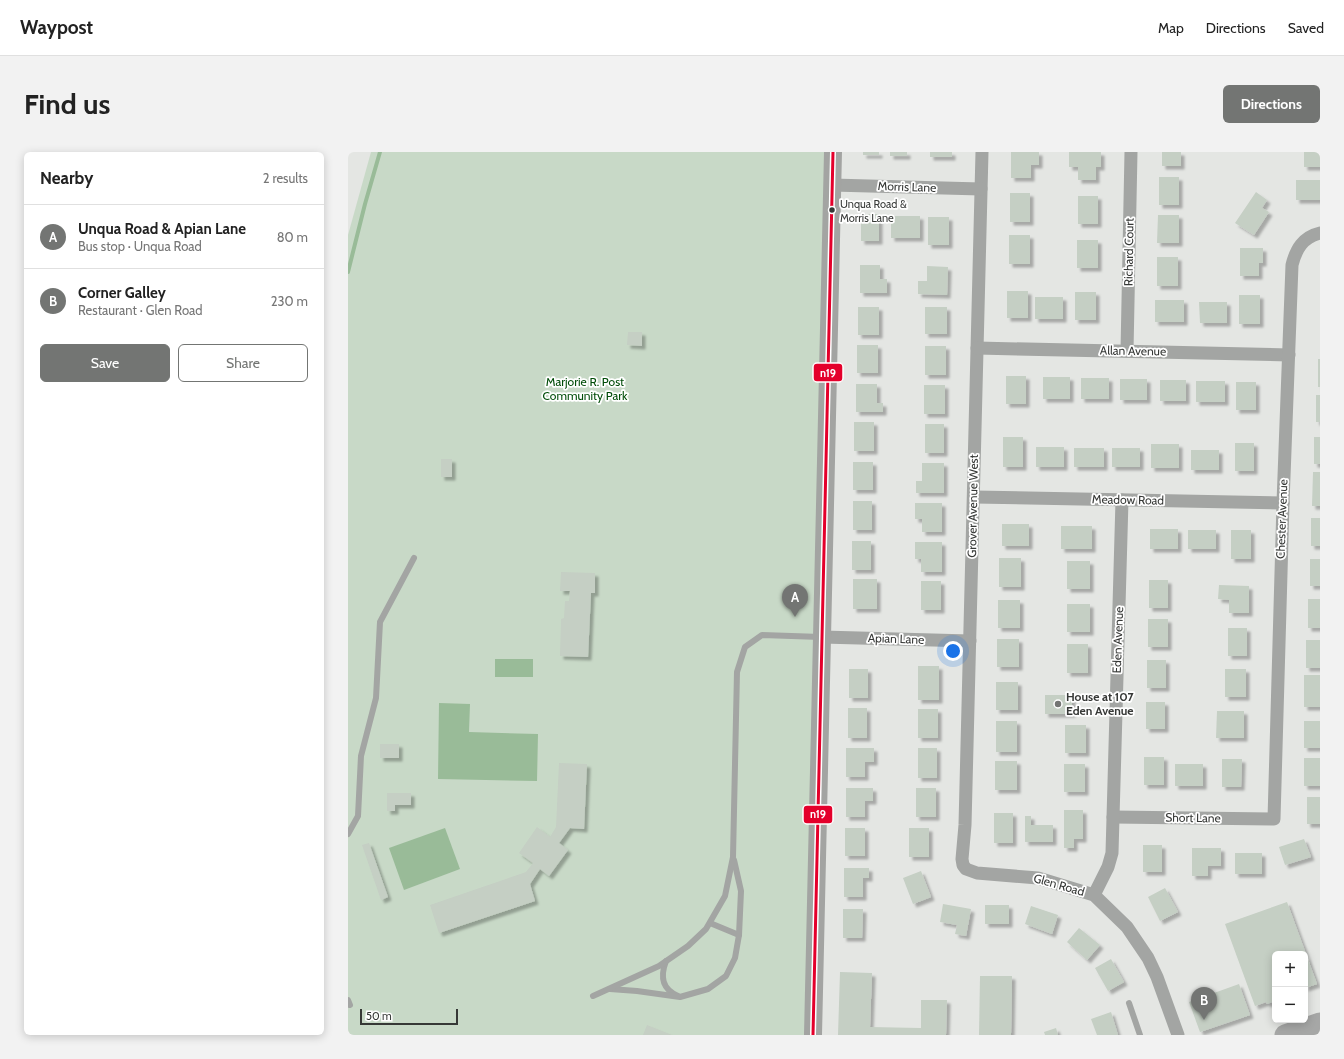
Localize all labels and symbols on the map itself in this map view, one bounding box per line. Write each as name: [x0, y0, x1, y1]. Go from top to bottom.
street label: Morris Lane: [877, 178, 937, 195]
place label: Unqua Road & Morris Lane: [840, 197, 907, 225]
marker: Unqua Road & Morris Lane: [827, 205, 837, 215]
street label: Richard Court: [1120, 218, 1137, 286]
street label: Allan Avenue: [1100, 342, 1166, 359]
line badge: n19: [813, 363, 843, 382]
text: n19: [820, 366, 836, 380]
park label: Marjorie R. Post Community Park: [543, 374, 628, 403]
street label: Grover Avenue West: [964, 454, 981, 558]
street label: Chester Avenue: [1273, 479, 1290, 559]
street label: Meadow Road: [1092, 491, 1164, 508]
pin: A: [782, 584, 808, 617]
street label: Eden Avenue: [1109, 606, 1126, 674]
street label: Apian Lane: [868, 630, 924, 647]
your location: [943, 641, 963, 661]
place label: House at 107 Eden Avenue: [1066, 689, 1135, 718]
marker: House at 107 Eden Avenue: [1053, 699, 1063, 709]
line badge: n19: [803, 805, 833, 824]
text: n19: [810, 807, 826, 821]
street label: Short Lane: [1165, 810, 1221, 825]
street label: Glen Road: [1032, 870, 1086, 899]
pin: B: [1191, 987, 1217, 1020]
scale bar: [360, 1007, 458, 1026]

